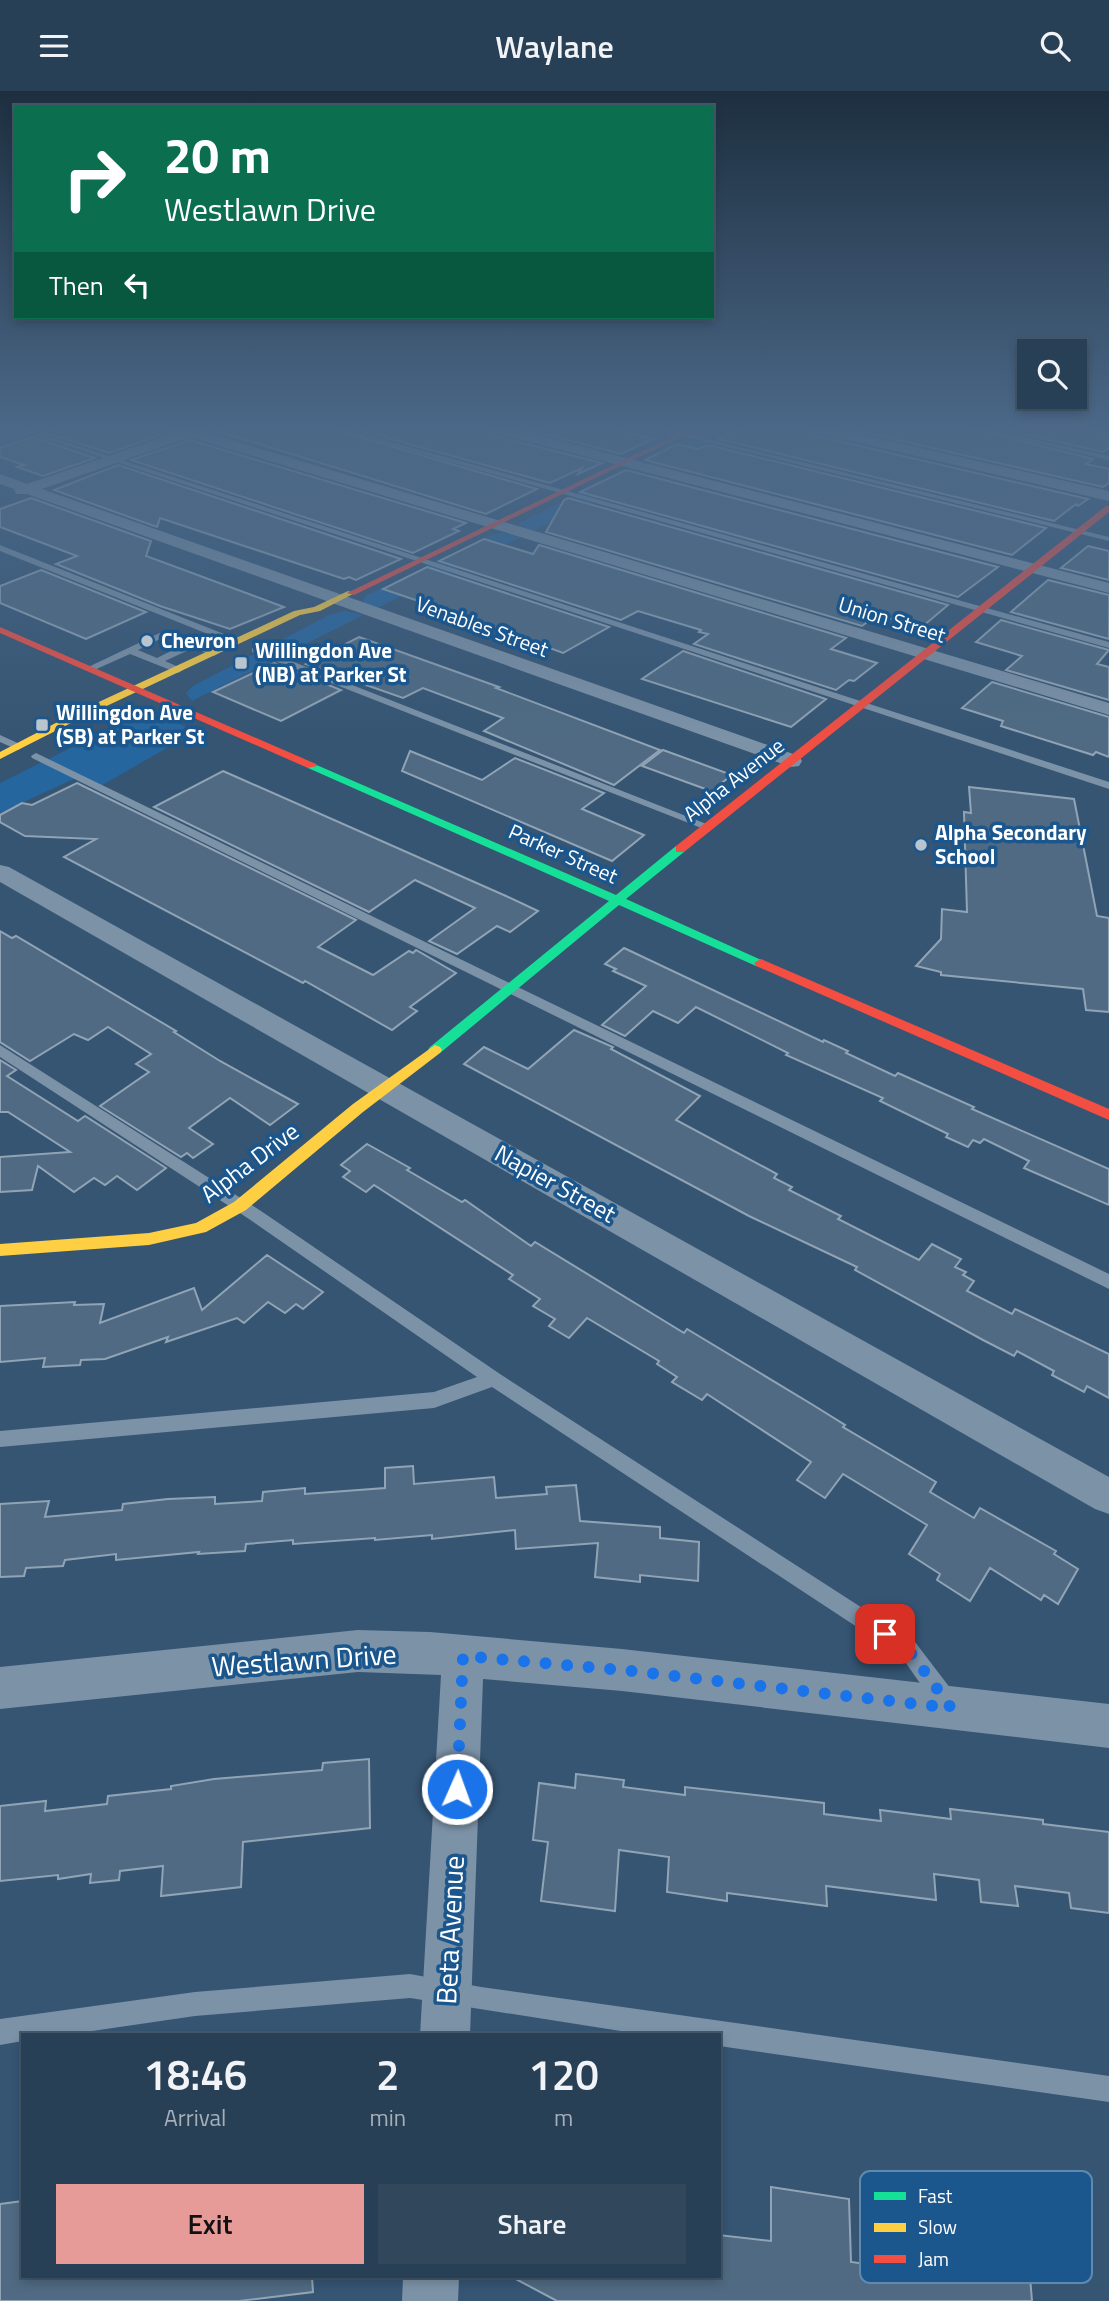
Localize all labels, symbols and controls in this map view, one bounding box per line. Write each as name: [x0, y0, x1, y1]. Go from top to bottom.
text: Waylane: [495, 22, 614, 70]
icon: menu: [35, 27, 73, 65]
icon: search: [1036, 27, 1074, 65]
text: 20 m: [164, 117, 271, 192]
icon: right: [49, 133, 140, 224]
text: Westlawn Drive: [164, 185, 376, 233]
text: Then: [49, 266, 104, 305]
icon: left: [118, 266, 156, 304]
map controls: [1017, 339, 1087, 409]
button: search: [1017, 339, 1087, 409]
street label: Venables Street: [412, 587, 554, 665]
street label: Union Street: [835, 588, 950, 651]
place label: Chevron: [161, 624, 236, 656]
marker: Chevron: [139, 633, 155, 649]
place label: Willingdon Ave (NB) at Parker St: [255, 634, 407, 690]
marker: Willingdon Ave (NB) at Parker St: [233, 655, 249, 671]
place label: Willingdon Ave (SB) at Parker St: [56, 696, 205, 752]
marker: Willingdon Ave (SB) at Parker St: [34, 717, 50, 733]
street label: Alpha Avenue: [676, 729, 791, 829]
street label: Parker Street: [504, 815, 624, 892]
place label: Alpha Secondary School: [935, 816, 1087, 872]
marker: Alpha Secondary School: [913, 837, 929, 853]
street label: Alpha Drive: [193, 1113, 306, 1211]
street label: Napier Street: [488, 1135, 623, 1232]
pin: [855, 1604, 915, 1664]
icon: arrive: [866, 1615, 904, 1653]
street label: Westlawn Drive: [210, 1632, 398, 1687]
position arrow: [420, 1752, 494, 1826]
street label: Beta Avenue: [424, 1854, 475, 2005]
text: 18:46: [143, 2042, 247, 2106]
text: 2: [376, 2042, 400, 2106]
text: 120: [528, 2042, 599, 2106]
text: Arrival: [164, 2100, 226, 2135]
text: min: [369, 2100, 406, 2135]
text: m: [554, 2100, 573, 2135]
legend: [860, 2171, 1092, 2283]
text: Fast: [918, 2181, 953, 2210]
button: Exit: [56, 2184, 364, 2264]
button: Share: [378, 2184, 686, 2264]
text: Slow: [918, 2212, 957, 2241]
text: Jam: [918, 2244, 949, 2273]

